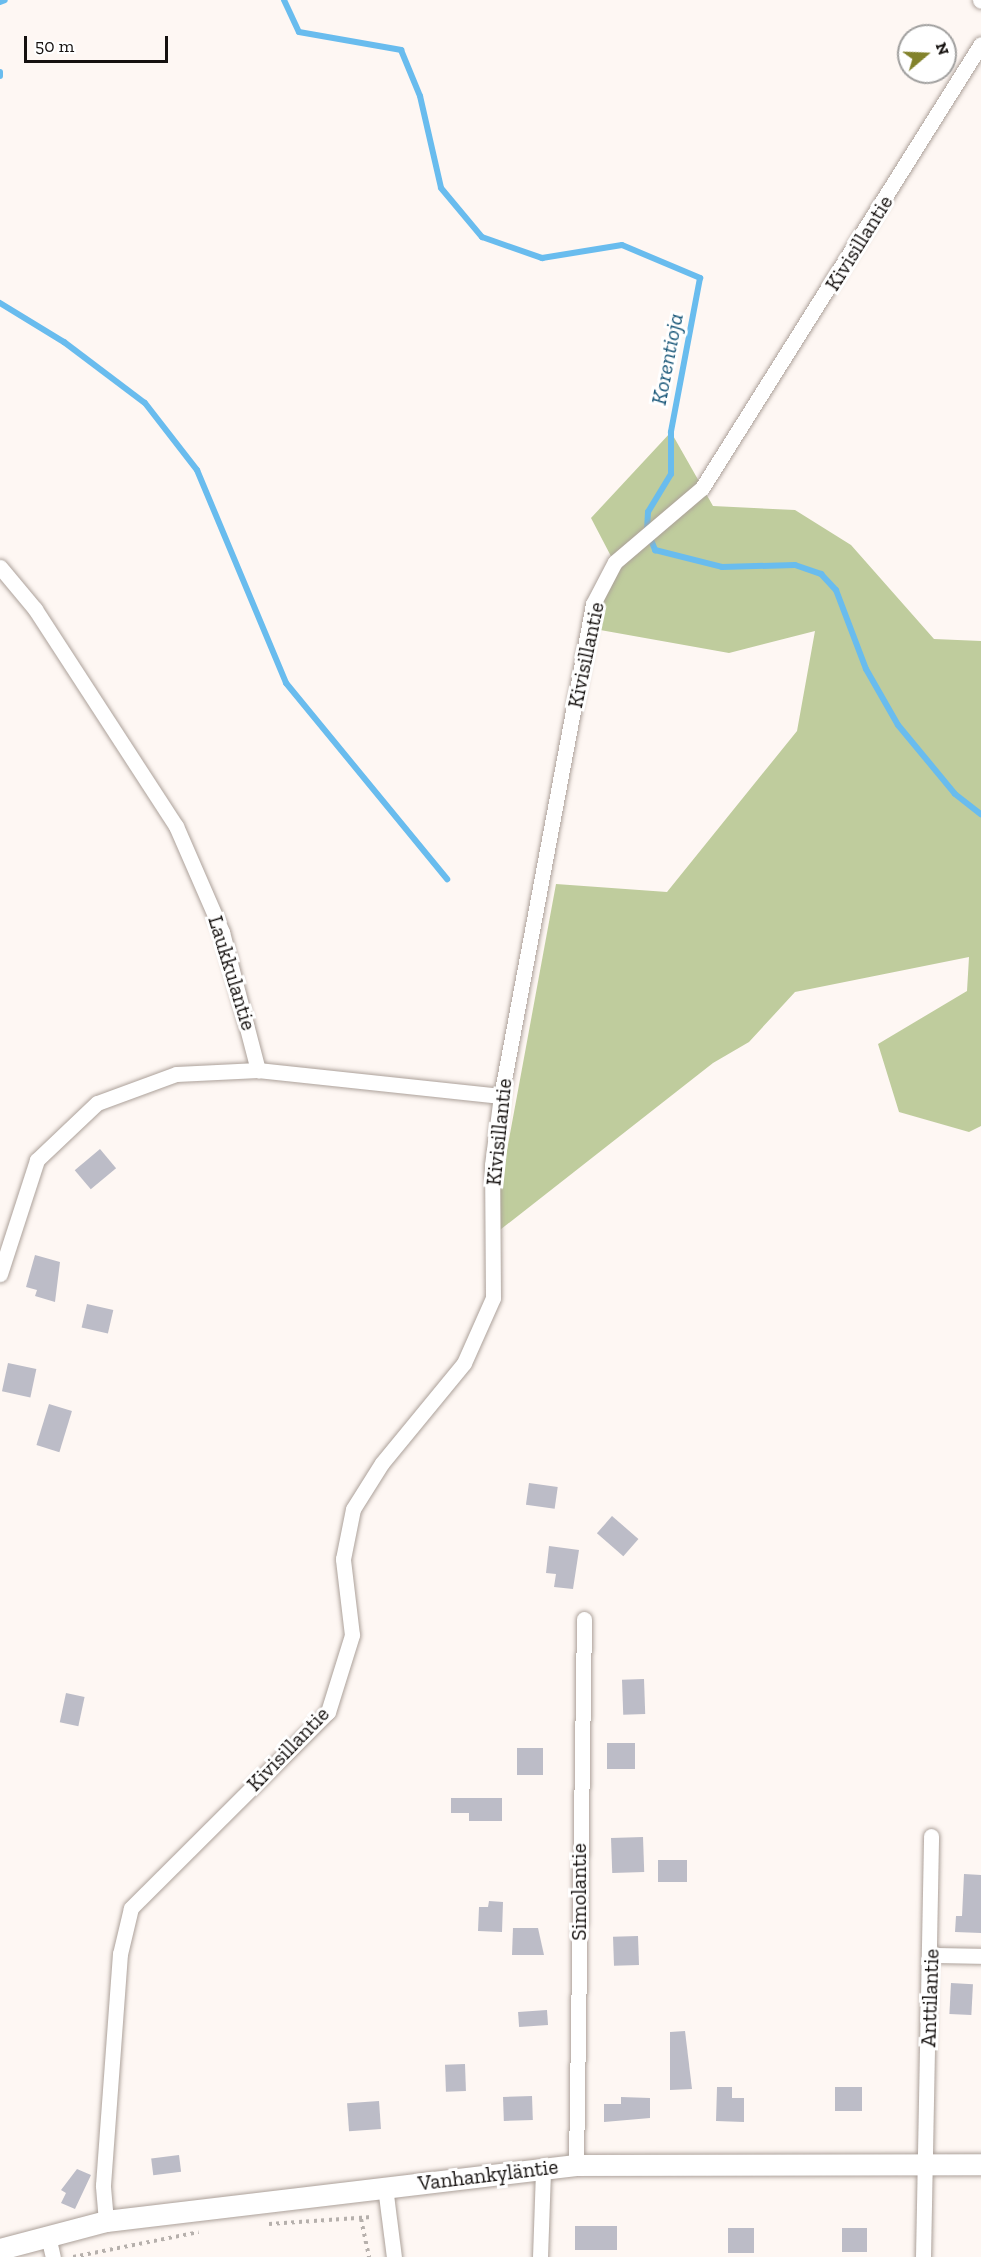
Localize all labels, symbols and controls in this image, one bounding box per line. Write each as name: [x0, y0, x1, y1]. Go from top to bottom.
scale bar: [27, 24, 171, 62]
north arrow: [897, 24, 957, 84]
text: 50 m: [35, 35, 74, 57]
text: N: [932, 40, 954, 57]
street label: Kivisillantie: [820, 191, 898, 295]
water label: Korentioja: [645, 311, 689, 407]
street label: Kivisillantie: [562, 600, 610, 710]
street label: Laukkulantie: [203, 913, 261, 1033]
street label: Kivisillantie: [481, 1077, 517, 1187]
street label: Kivisillantie: [242, 1702, 334, 1796]
street label: Simolantie: [566, 1843, 592, 1941]
street label: Anttilantie: [916, 1948, 944, 2048]
street label: Vanhankyläntie: [416, 2154, 560, 2196]

